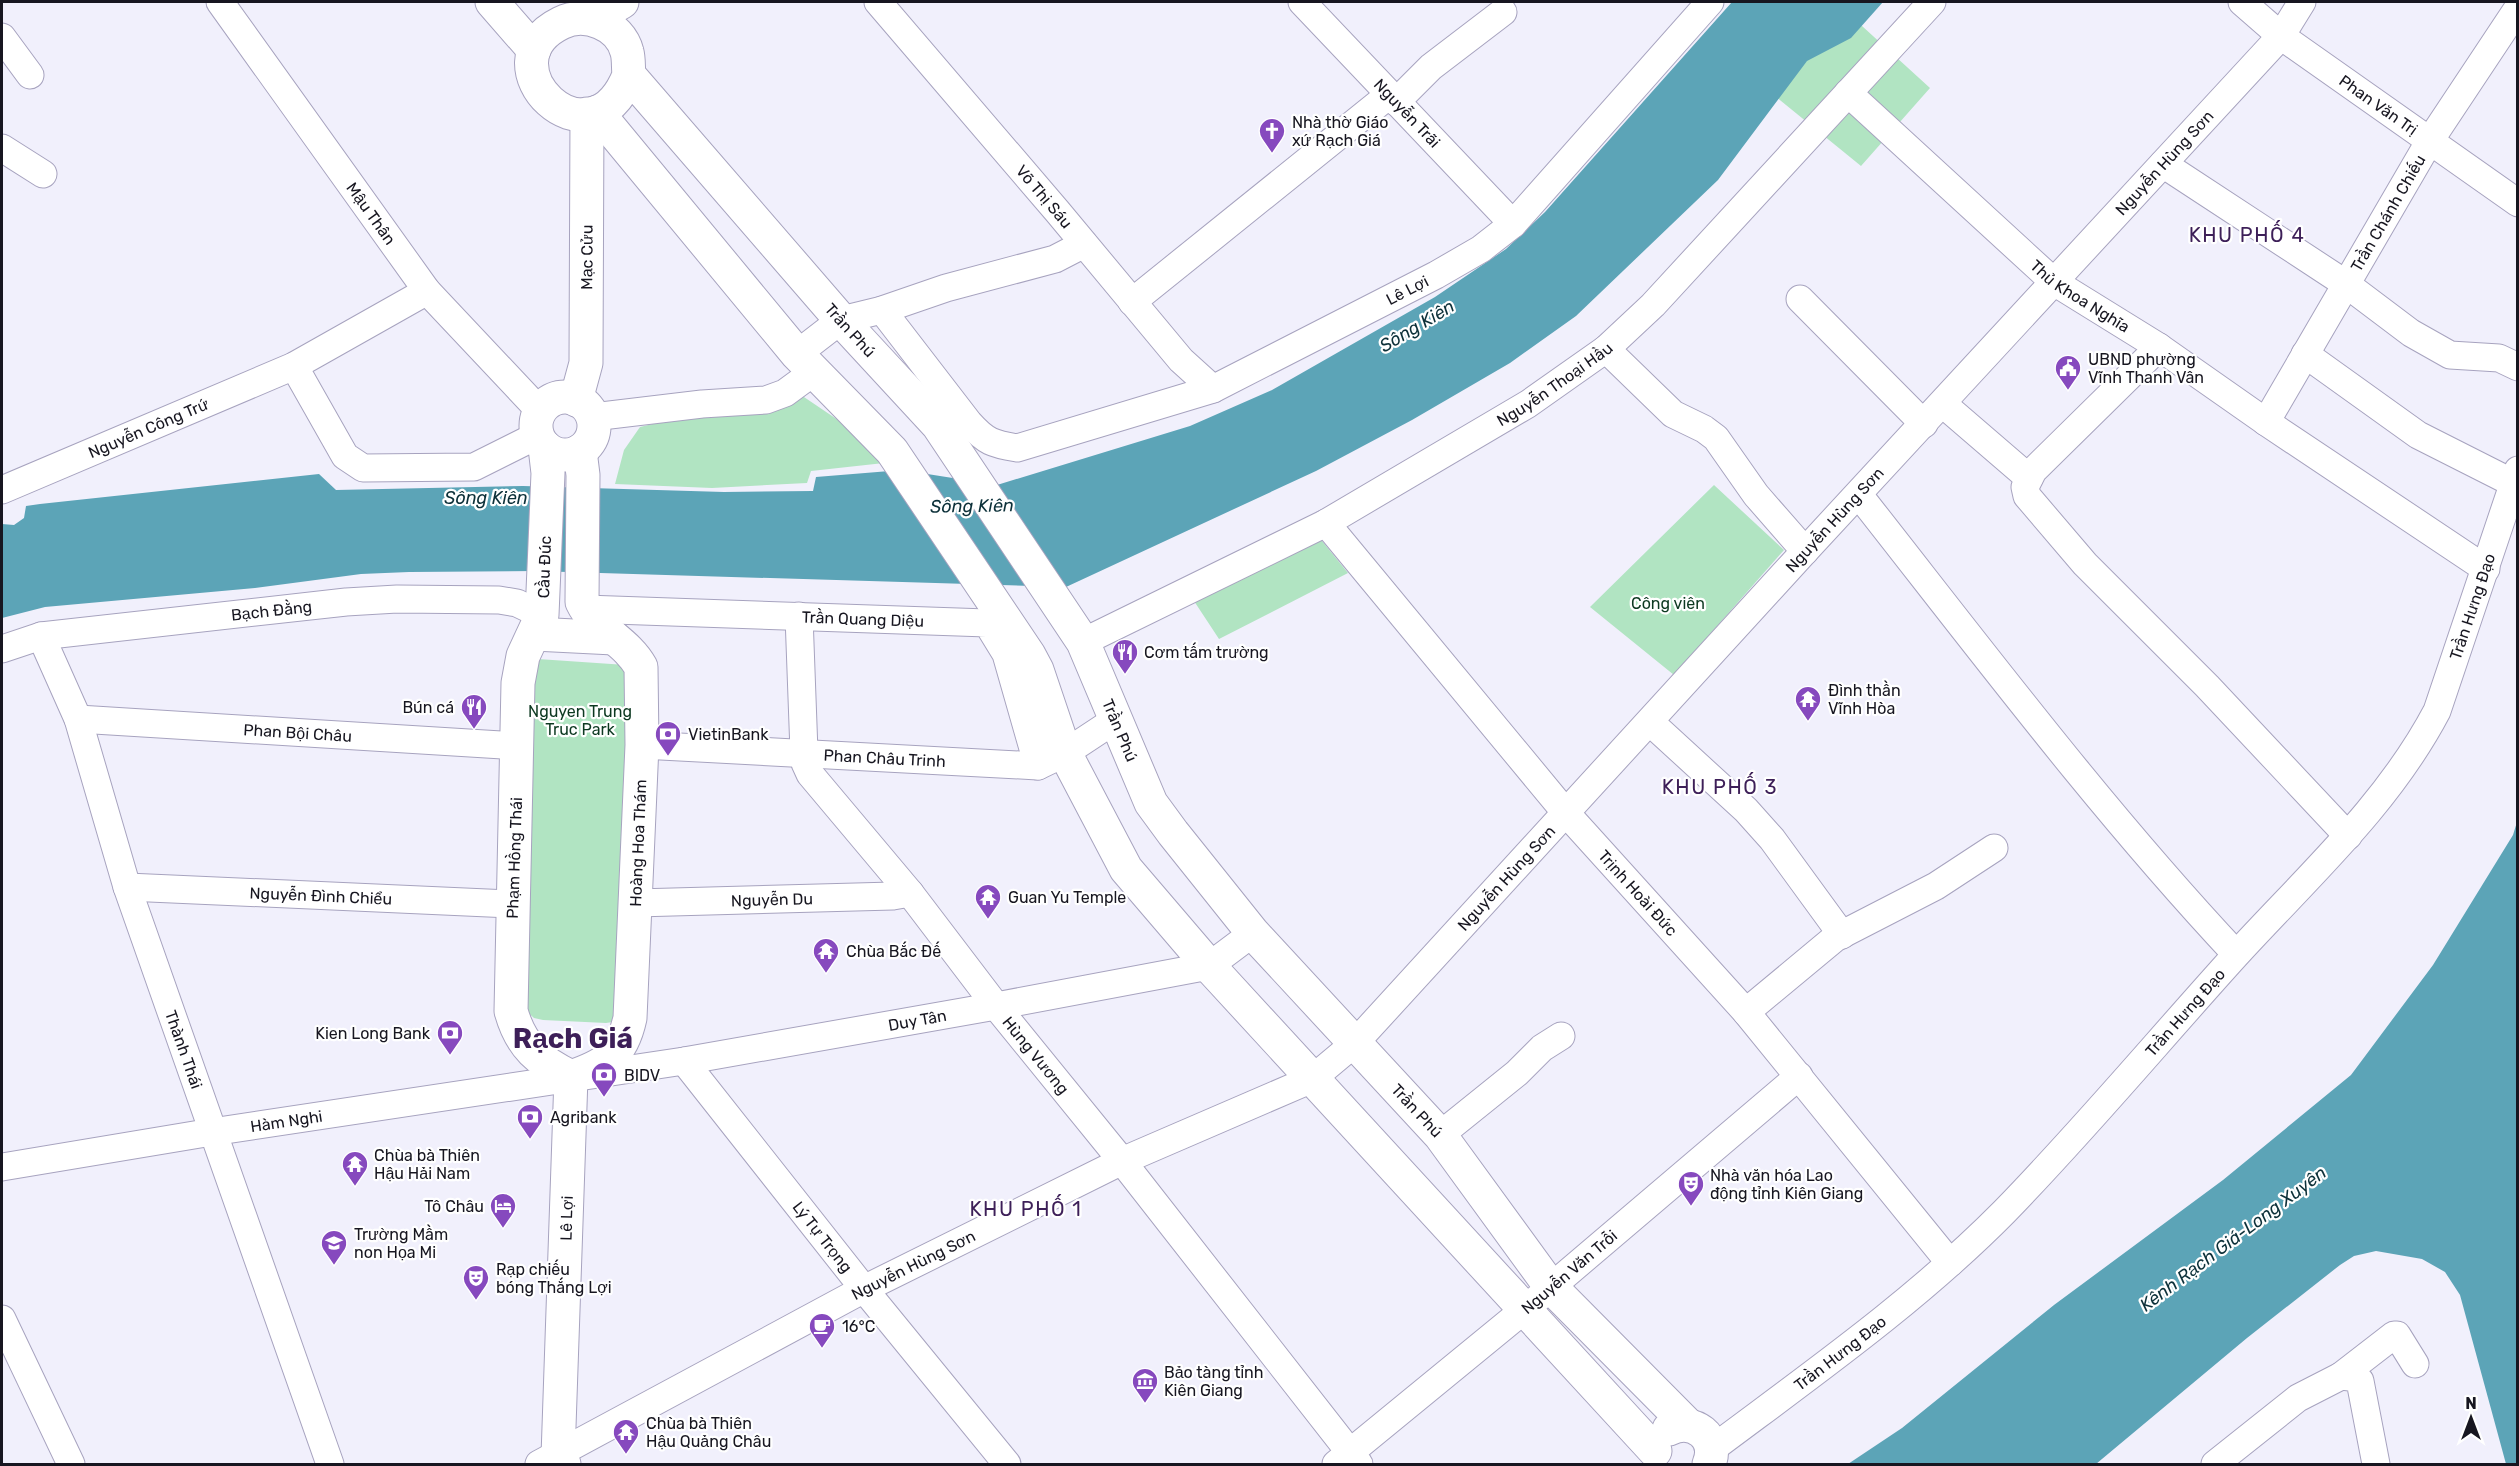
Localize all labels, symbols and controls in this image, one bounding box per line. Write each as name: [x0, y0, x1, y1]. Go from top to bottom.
street label: Phan Văn Trị: [2335, 71, 2421, 139]
street label: Nguyễn Trãi: [1370, 75, 1444, 152]
street label: Nguyễn Hùng Sơn: [2111, 106, 2218, 219]
place label: Nhà thờ Giáo xứ Rạch Giá: [1292, 113, 1388, 150]
church icon: Nhà thờ Giáo xứ Rạch Giá: [1257, 116, 1287, 154]
street label: Trần Chánh Chiếu: [2347, 151, 2430, 275]
street label: Võ Thị Sáu: [1012, 161, 1076, 232]
street label: Mậu Thân: [342, 179, 400, 248]
district label: KHU PHỐ 4: [2189, 220, 2305, 247]
street label: Mạc Cửu: [577, 225, 597, 290]
street label: Thủ Khoa Nghĩa: [2026, 256, 2133, 337]
street label: Lê Lợi: [1383, 272, 1432, 309]
water label: Sông Kiên: [1376, 295, 1458, 357]
street label: Trần Phú: [821, 299, 879, 361]
street label: Nguyễn Thoại Hầu: [1493, 339, 1617, 430]
place label: UBND phường Vĩnh Thanh Vân: [2088, 350, 2204, 387]
public building icon: UBND phường Vĩnh Thanh Vân: [2053, 353, 2083, 391]
street label: Nguyễn Công Trứ: [86, 394, 212, 462]
street label: Nguyễn Hùng Sơn: [1782, 463, 1888, 576]
water label: Sông Kiên: [444, 487, 528, 509]
water label: Sông Kiên: [930, 494, 1014, 518]
street label: Cầu Đúc: [533, 535, 555, 599]
street label: Trần Hưng Đạo: [2446, 551, 2499, 662]
park label: Công viên: [1631, 594, 1705, 613]
street label: Bạch Đằng: [230, 597, 313, 625]
street label: Trần Quang Diệu: [801, 607, 924, 631]
restaurant icon: Cơm tấm trường: [1110, 637, 1140, 675]
place label: Cơm tấm trường: [1144, 642, 1269, 662]
place label: Đình thần Vĩnh Hòa: [1828, 680, 1901, 718]
temple icon: Đình thần Vĩnh Hòa: [1793, 684, 1823, 722]
restaurant icon: Bún cá: [459, 692, 489, 730]
street label: Trần Phú: [1098, 696, 1141, 764]
place label: Bún cá: [402, 698, 454, 717]
park label: Nguyen Trung Truc Park: [528, 702, 632, 739]
bank icon: VietinBank: [653, 719, 683, 757]
street label: Phan Bội Châu: [243, 720, 352, 746]
place label: VietinBank: [688, 725, 769, 744]
street label: Phan Châu Trinh: [823, 746, 946, 771]
district label: KHU PHỐ 3: [1662, 772, 1778, 799]
street label: Hoàng Hoa Thám: [626, 779, 650, 907]
street label: Phạm Hồng Thái: [501, 797, 526, 919]
street label: Nguyễn Hùng Sơn: [1454, 822, 1559, 935]
street label: Trịnh Hoài Đức: [1594, 846, 1681, 940]
temple icon: Guan Yu Temple: [973, 882, 1003, 920]
street label: Nguyễn Đình Chiểu: [249, 883, 392, 909]
place label: Guan Yu Temple: [1008, 888, 1126, 907]
street label: Nguyễn Du: [731, 889, 813, 910]
temple icon: Chùa Bắc Đế: [811, 936, 841, 974]
place label: Chùa Bắc Đế: [846, 941, 941, 961]
street label: Trần Hưng Đạo: [2141, 965, 2229, 1060]
street label: Duy Tân: [887, 1006, 948, 1035]
street label: Thành Thái: [161, 1008, 206, 1091]
street label: Hùng Vương: [998, 1013, 1073, 1098]
bank icon: Kien Long Bank: [435, 1018, 465, 1056]
district label: Rạch Giá: [513, 1022, 633, 1055]
place label: Kien Long Bank: [315, 1024, 431, 1043]
bank icon: BIDV: [589, 1060, 619, 1098]
place label: BIDV: [624, 1066, 660, 1085]
street label: Trần Phú: [1387, 1080, 1446, 1141]
bank icon: Agribank: [515, 1102, 545, 1140]
street label: Hàm Nghi: [249, 1107, 324, 1136]
place label: Agribank: [550, 1108, 617, 1127]
place label: Chùa bà Thiên Hậu Hải Nam: [374, 1146, 480, 1183]
temple icon: Chùa bà Thiên Hậu Hải Nam: [340, 1149, 370, 1187]
water label: Kênh Rạch Giá-Long Xuyên: [2135, 1162, 2331, 1316]
place label: Nhà văn hóa Lao động tỉnh Kiên Giang: [1710, 1166, 1863, 1203]
theatre icon: Nhà văn hóa Lao động tỉnh Kiên Giang: [1676, 1169, 1706, 1207]
hotel icon: Tô Châu: [488, 1191, 518, 1229]
district label: KHU PHỐ 1: [970, 1194, 1082, 1221]
street label: Lê Lợi: [556, 1195, 577, 1241]
place label: Tô Châu: [424, 1197, 484, 1216]
street label: Lý Tự Trọng: [789, 1198, 856, 1276]
place label: Trường Mầm non Họa Mi: [354, 1224, 448, 1262]
street label: Nguyễn Hùng Sơn: [848, 1226, 978, 1304]
street label: Nguyễn Văn Trỗi: [1518, 1226, 1621, 1318]
school or university icon: Trường Mầm non Họa Mi: [319, 1228, 349, 1266]
place label: Rạp chiếu bóng Thắng Lợi: [496, 1259, 612, 1297]
theatre icon: Rạp chiếu bóng Thắng Lợi: [461, 1263, 491, 1301]
cafe icon: 16°C: [807, 1311, 837, 1349]
street label: Trần Hưng Đạo: [1790, 1312, 1890, 1395]
place label: 16°C: [842, 1317, 875, 1336]
place label: Bảo tàng tỉnh Kiên Giang: [1164, 1363, 1264, 1400]
museum icon: Bảo tàng tỉnh Kiên Giang: [1130, 1366, 1160, 1404]
north arrow: [2441, 1388, 2501, 1448]
text: N: [2465, 1394, 2477, 1413]
place label: Chùa bà Thiên Hậu Quảng Châu: [646, 1414, 771, 1451]
temple icon: Chùa bà Thiên Hậu Quảng Châu: [611, 1417, 641, 1455]

